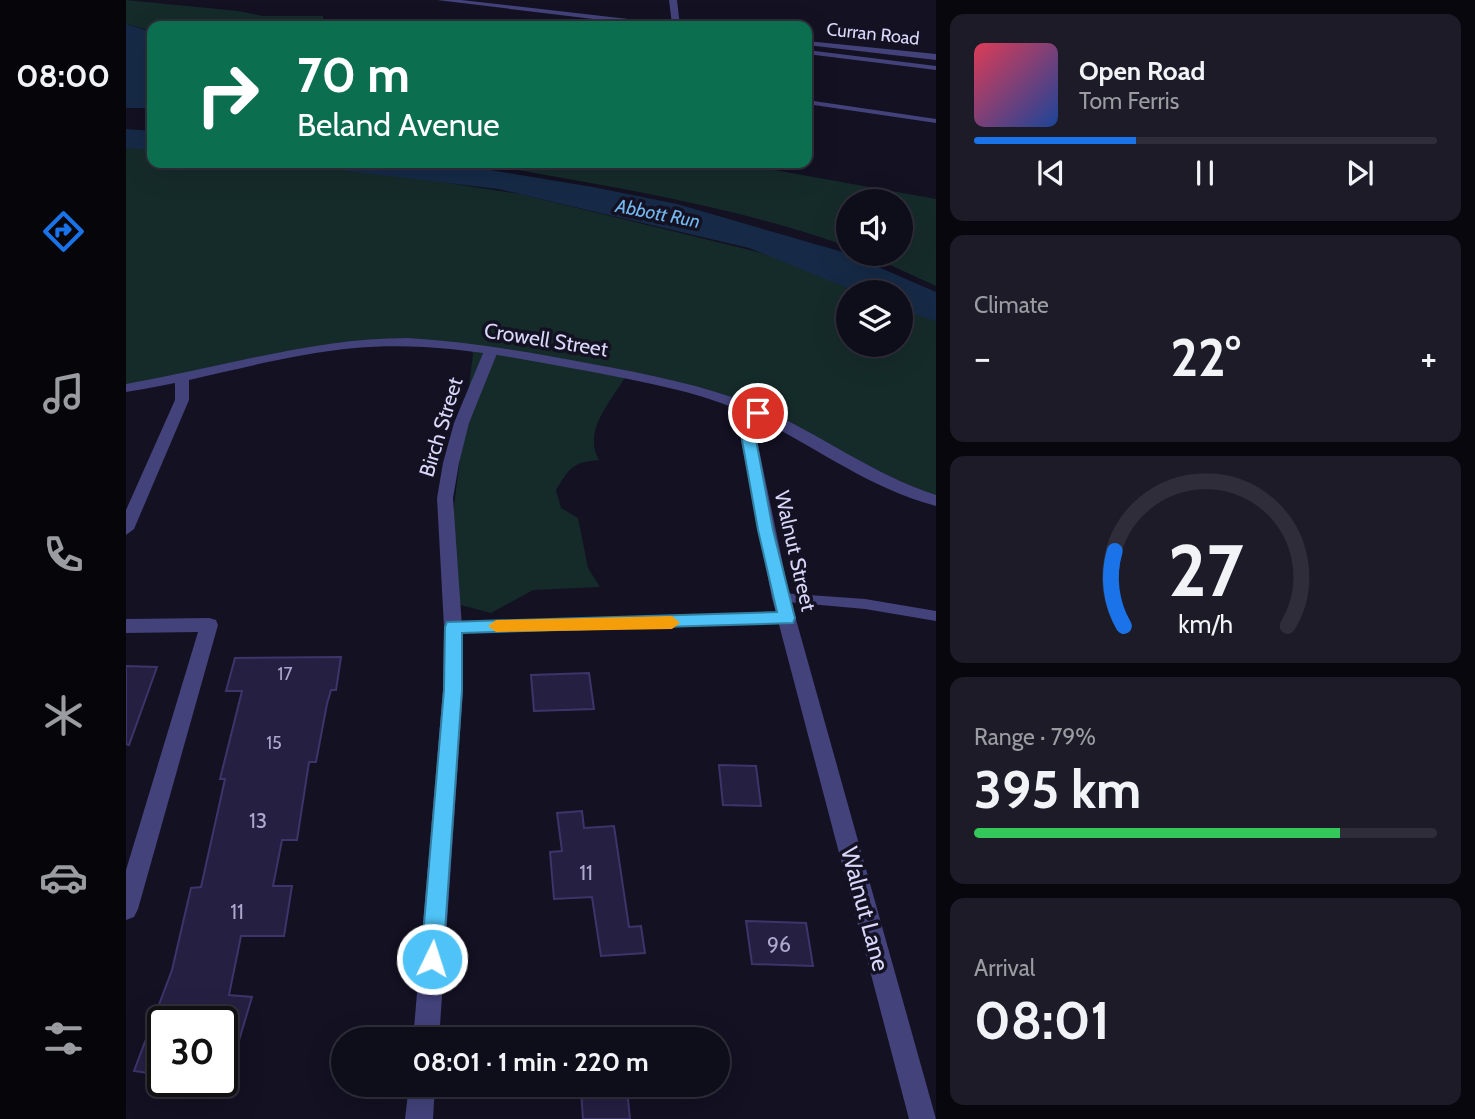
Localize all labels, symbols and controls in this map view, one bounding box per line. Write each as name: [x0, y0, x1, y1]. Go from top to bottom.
street label: Curran Road: [825, 18, 921, 50]
text: 70 m: [297, 45, 410, 104]
icon: right: [182, 49, 273, 140]
text: Open Road: [1079, 55, 1205, 87]
text: 08:00: [16, 56, 110, 95]
text: Tom Ferris: [1079, 87, 1179, 115]
text: Beland Avenue: [297, 105, 500, 144]
icon: previous: [1032, 154, 1070, 192]
icon: pause: [1186, 154, 1224, 192]
icon: next: [1341, 154, 1379, 192]
map controls: [836, 189, 913, 357]
button: sound: [836, 189, 913, 266]
water label: Abbott Run: [613, 194, 702, 233]
icon: directions: [39, 207, 88, 256]
button: layers: [836, 280, 913, 357]
text: Climate: [974, 291, 1049, 319]
street label: Crowell Street: [482, 317, 610, 362]
text: 22°: [1170, 326, 1241, 389]
text: −: [974, 334, 991, 381]
text: +: [1420, 334, 1437, 381]
icon: music: [39, 369, 88, 418]
street label: Birch Street: [414, 374, 468, 480]
pin: [728, 383, 788, 443]
icon: arrive: [739, 394, 777, 432]
street label: Walnut Street: [770, 488, 821, 613]
text: 27: [1168, 526, 1243, 614]
icon: phone: [39, 530, 88, 579]
text: km/h: [1178, 608, 1233, 638]
house number: 17: [278, 663, 292, 685]
icon: climate: [39, 691, 88, 740]
text: Range · 79%: [974, 723, 1096, 751]
house number: 15: [266, 732, 282, 754]
text: 395 km: [974, 758, 1141, 821]
house number: 13: [249, 808, 267, 833]
street label: Walnut Lane: [835, 843, 896, 974]
icon: car: [39, 853, 88, 902]
house number: 11: [579, 860, 593, 885]
house number: 11: [230, 899, 244, 924]
position arrow: [395, 922, 469, 996]
house number: 96: [767, 932, 791, 957]
text: Arrival: [974, 954, 1035, 982]
text: 08:01: [974, 989, 1110, 1052]
speed limit sign: 30: [147, 1006, 238, 1097]
icon: filters: [39, 1014, 88, 1063]
text: 08:01 · 1 min · 220 m: [412, 1046, 649, 1078]

